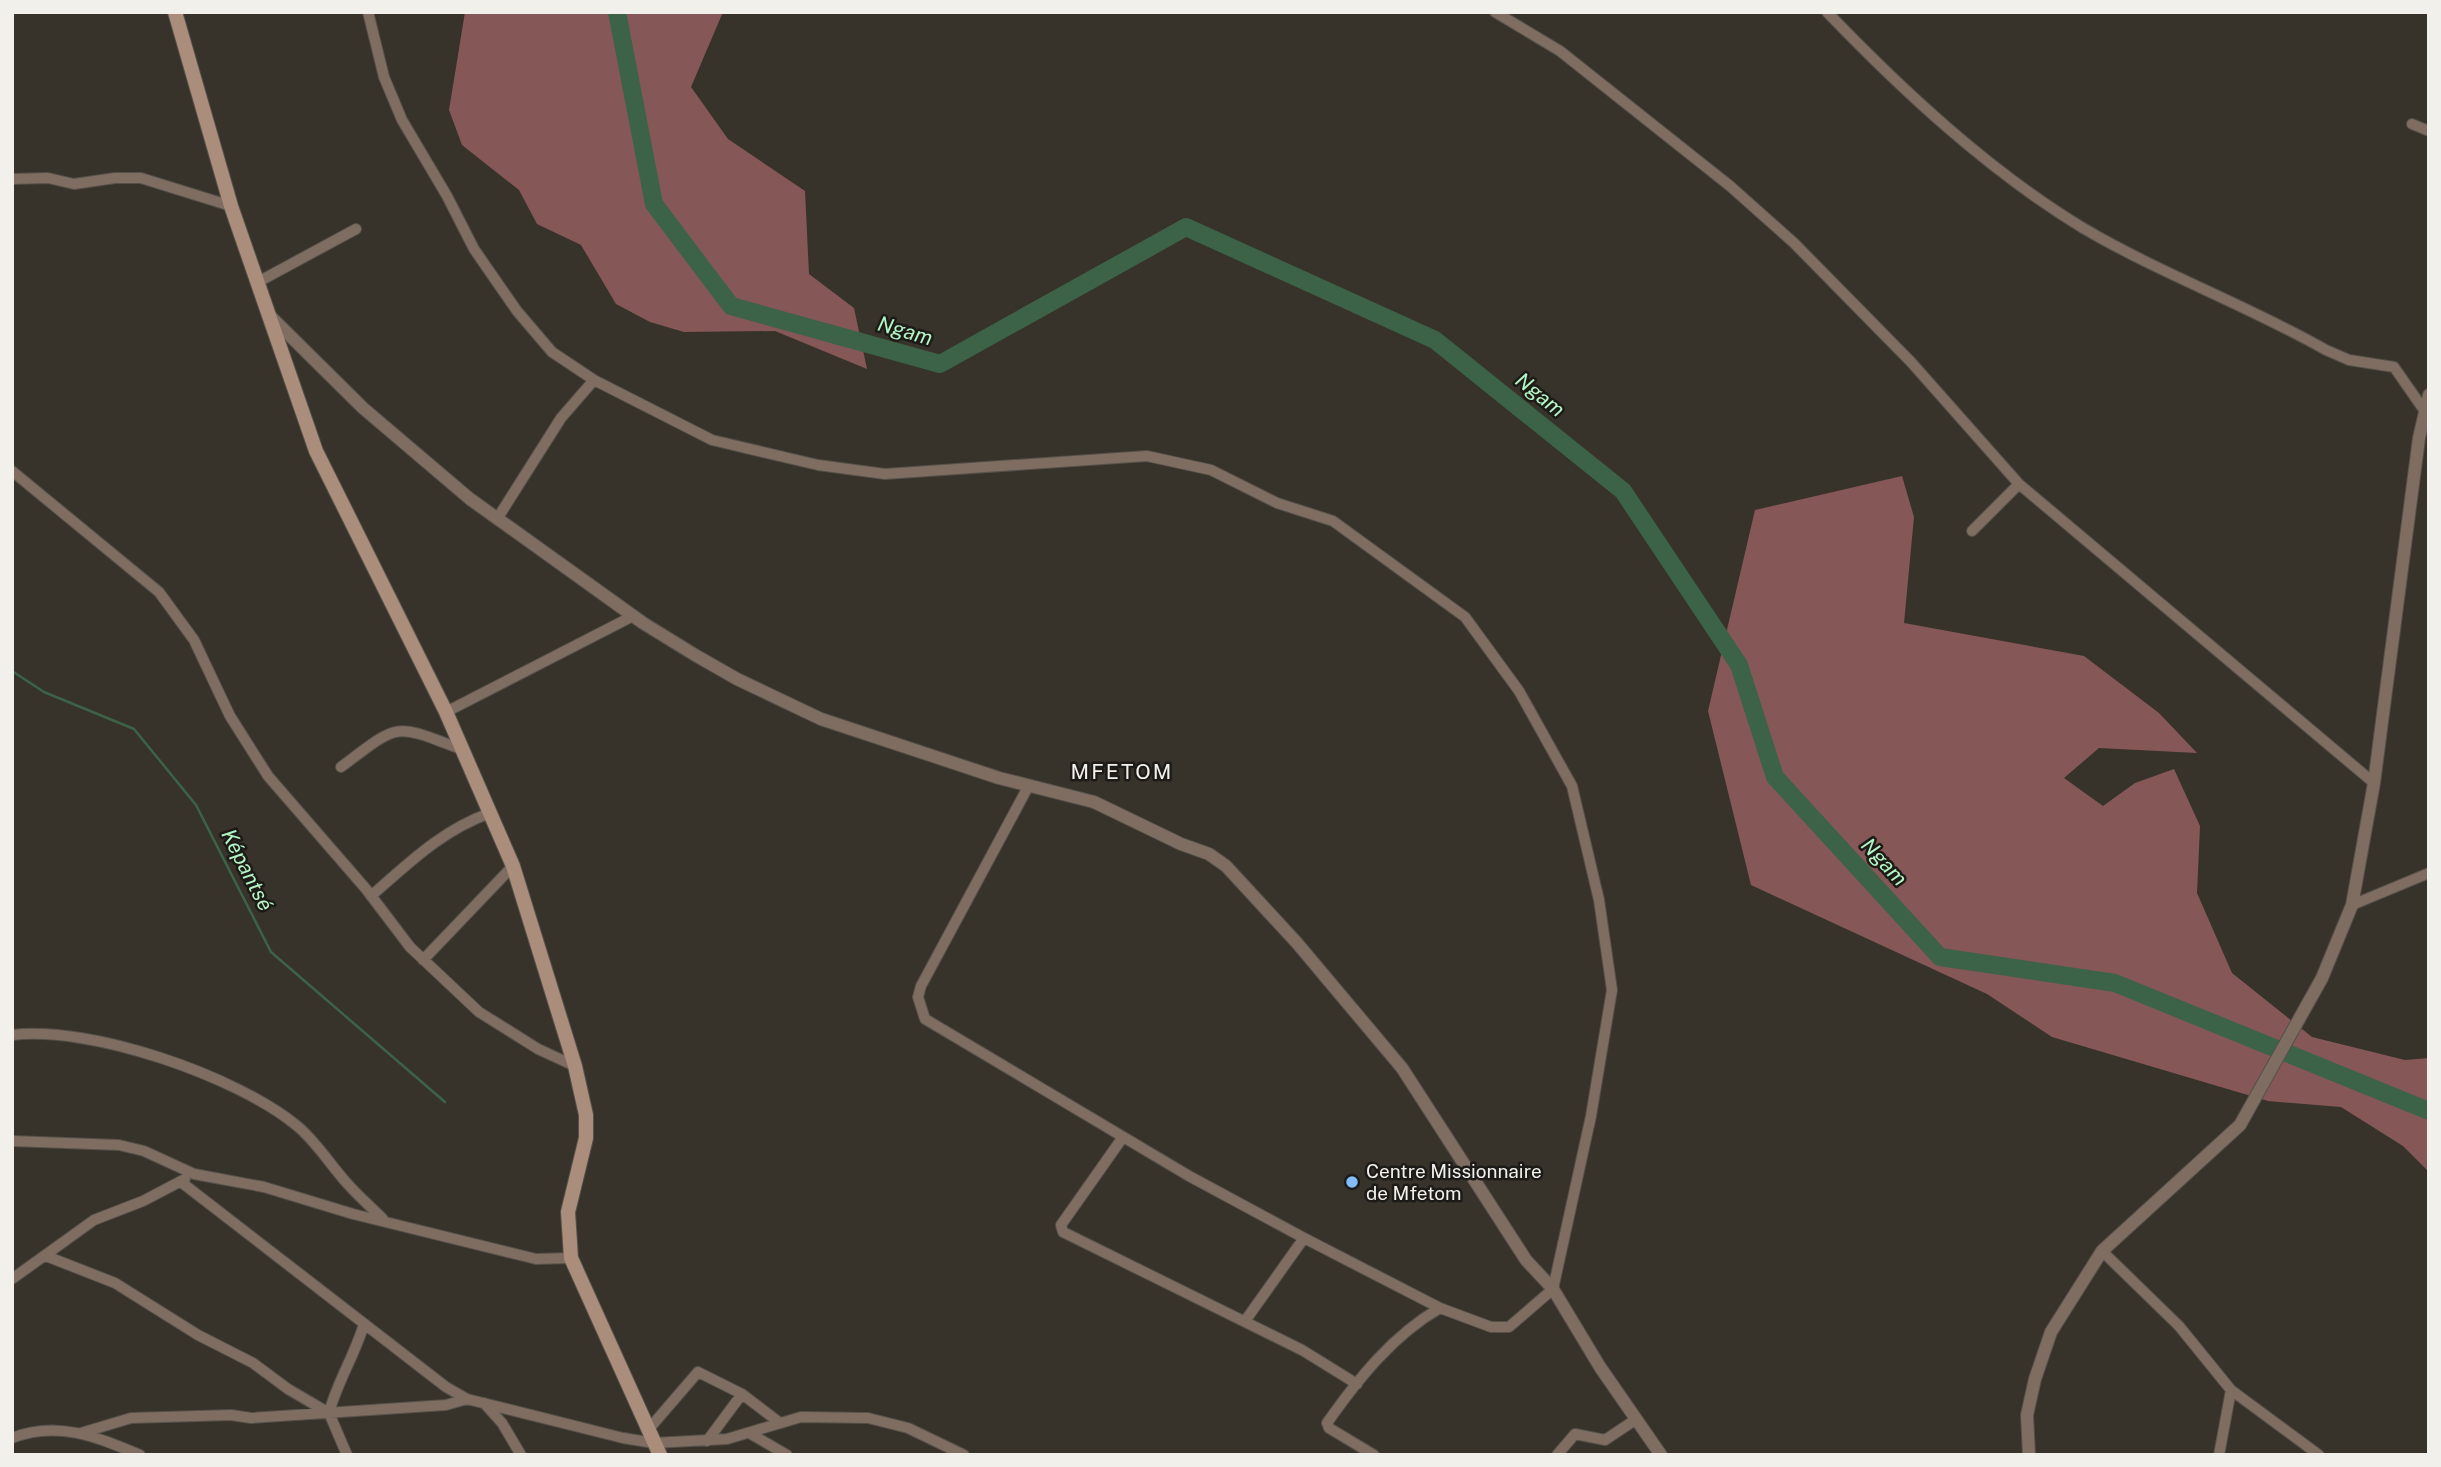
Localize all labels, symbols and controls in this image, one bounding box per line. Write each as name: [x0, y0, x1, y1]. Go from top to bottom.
water label: Ngam: [875, 311, 935, 350]
water label: Ngam: [1511, 367, 1570, 422]
district label: MFETOM: [1071, 759, 1173, 784]
water label: Képantsé: [216, 825, 279, 915]
water label: Ngam: [1856, 833, 1913, 891]
place label: Centre Missionnaire de Mfetom: [1366, 1160, 1542, 1204]
marker: Centre Missionnaire de Mfetom: [1344, 1174, 1360, 1190]

